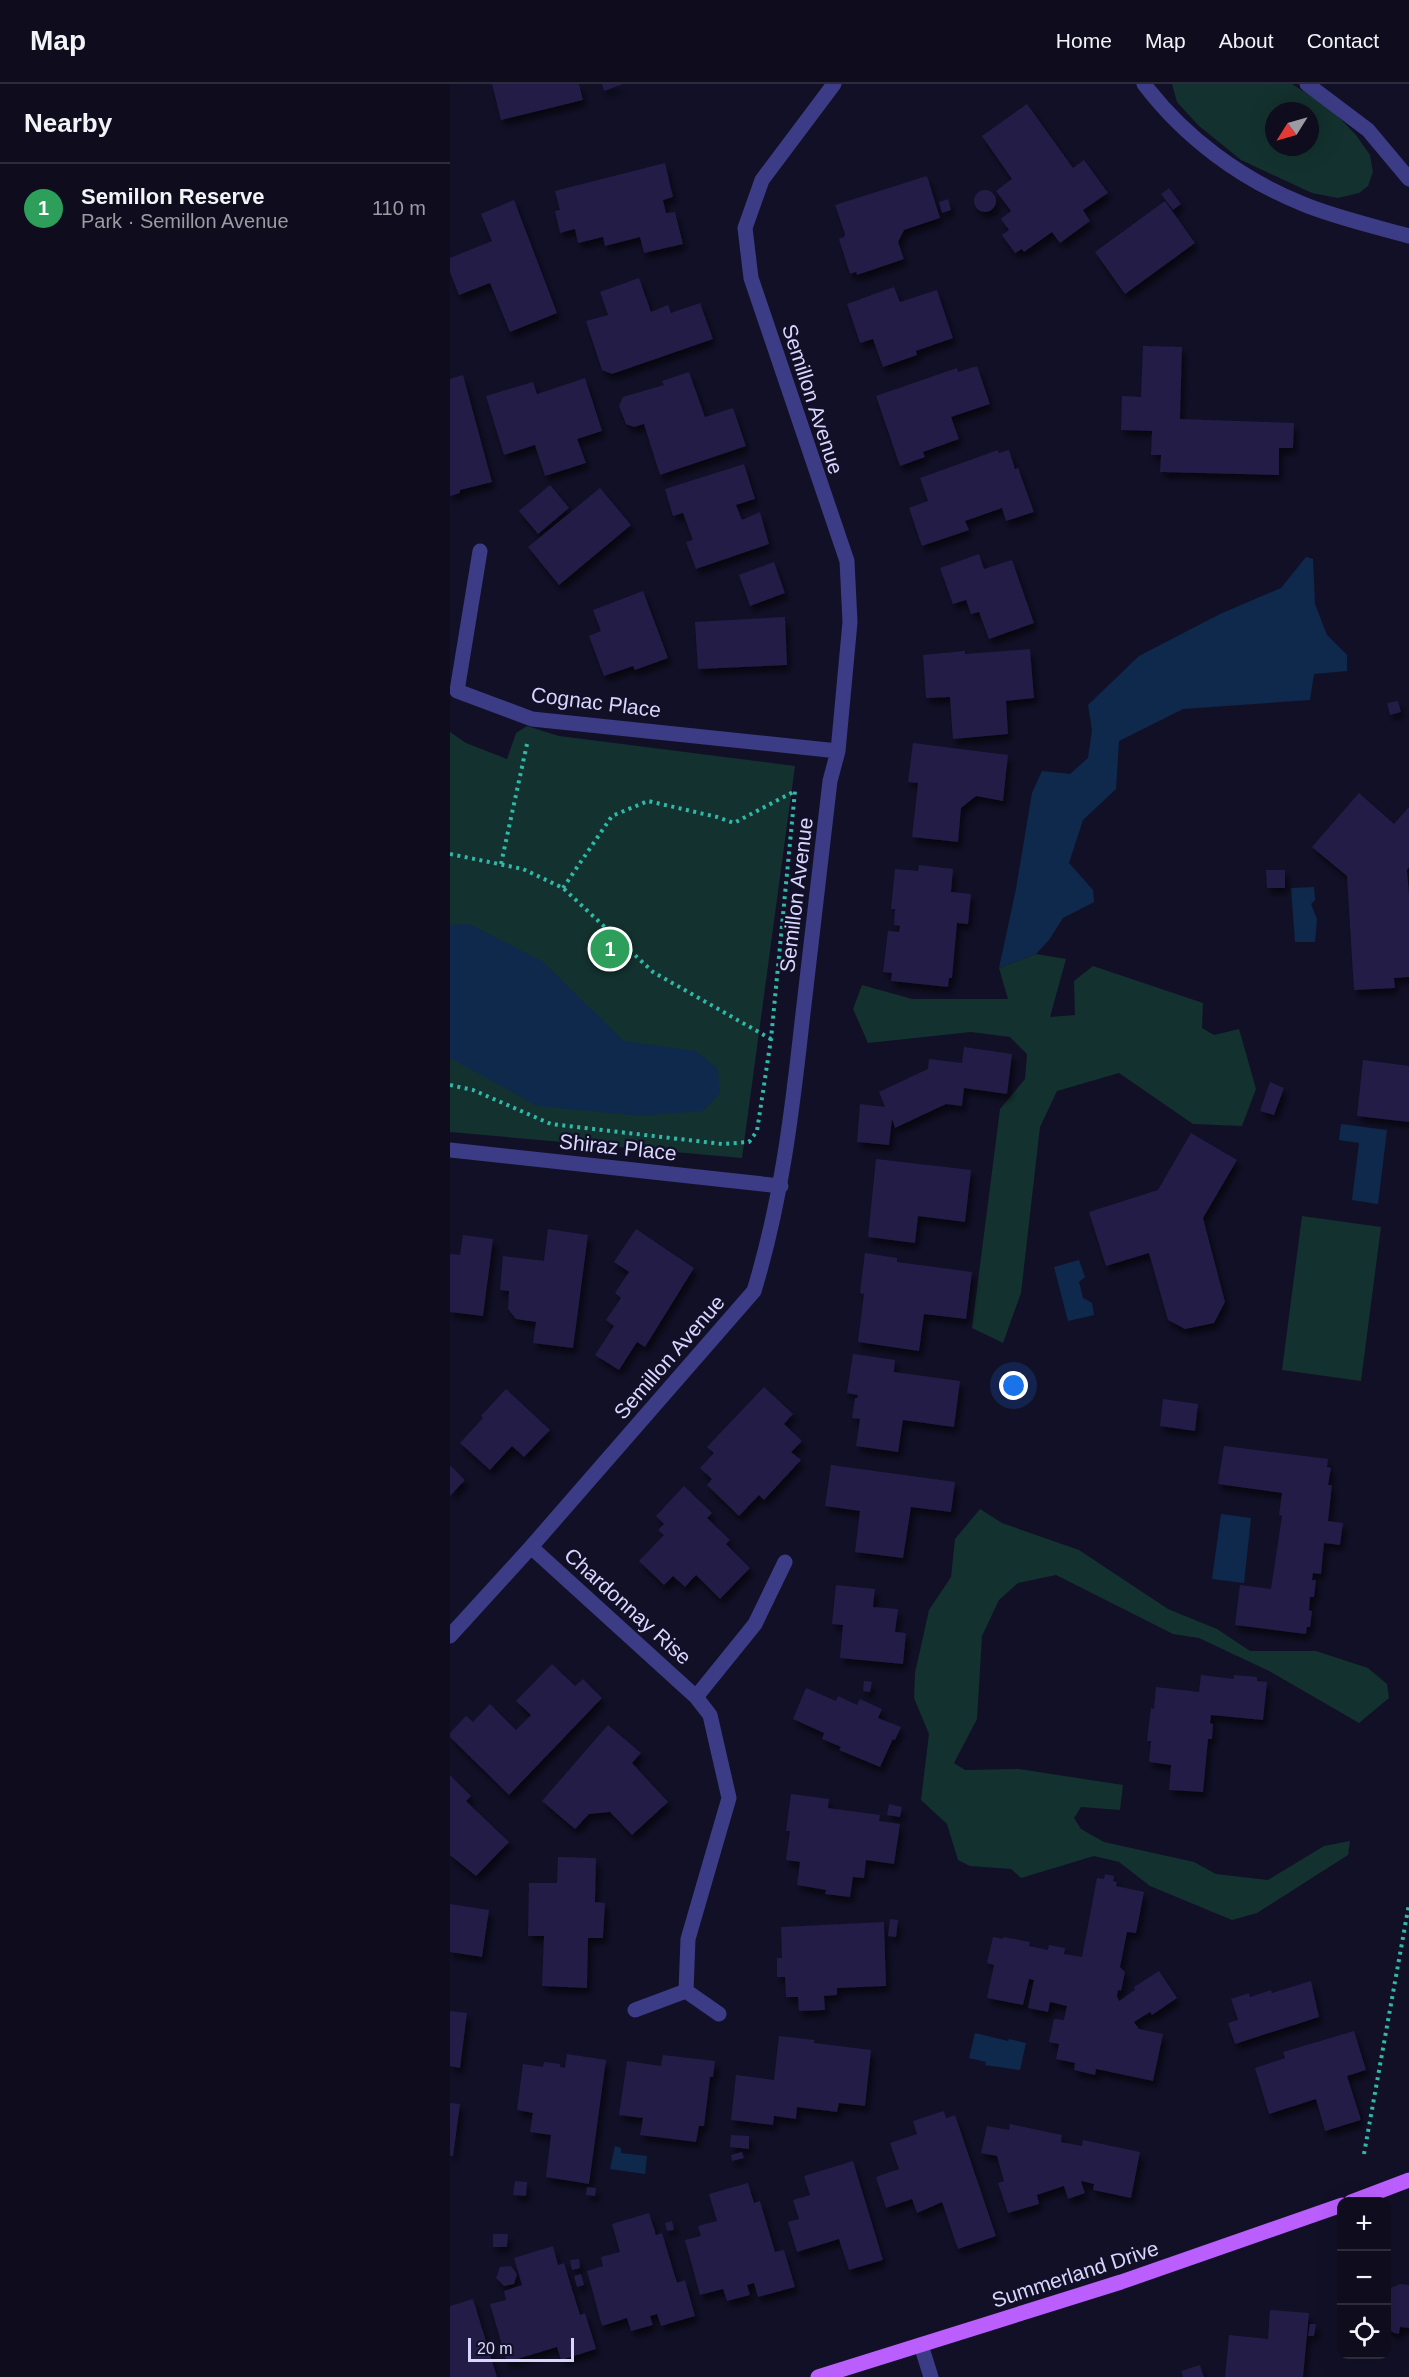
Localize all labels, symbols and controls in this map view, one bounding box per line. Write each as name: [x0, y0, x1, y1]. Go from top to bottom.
text: Map: [30, 25, 86, 56]
text: Home: [1056, 29, 1112, 52]
text: Map: [1145, 29, 1186, 52]
text: About: [1219, 29, 1274, 52]
text: Contact: [1307, 29, 1379, 52]
north arrow: [1265, 102, 1319, 156]
text: Nearby: [24, 108, 112, 138]
text: Semillon Reserve: [81, 184, 264, 209]
text: 1: [38, 197, 49, 219]
text: 110 m: [372, 197, 426, 219]
text: Park · Semillon Avenue: [81, 210, 289, 232]
street label: Semillon Avenue: [778, 321, 848, 477]
street label: Cognac Place: [530, 683, 662, 721]
street label: Semillon Avenue: [775, 816, 817, 974]
pin: 1: [590, 926, 630, 972]
street label: Shiraz Place: [558, 1129, 678, 1165]
street label: Semillon Avenue: [609, 1291, 729, 1423]
your location: [999, 1371, 1028, 1400]
street label: Chardonnay Rise: [560, 1543, 696, 1669]
map controls: [1337, 2197, 1391, 2359]
button: +: [1337, 2197, 1391, 2251]
street label: Summerland Drive: [989, 2236, 1161, 2312]
button: −: [1337, 2251, 1391, 2305]
button: locate: [1337, 2305, 1391, 2359]
scale bar: [468, 2335, 574, 2362]
text: 20 m: [477, 2340, 513, 2357]

